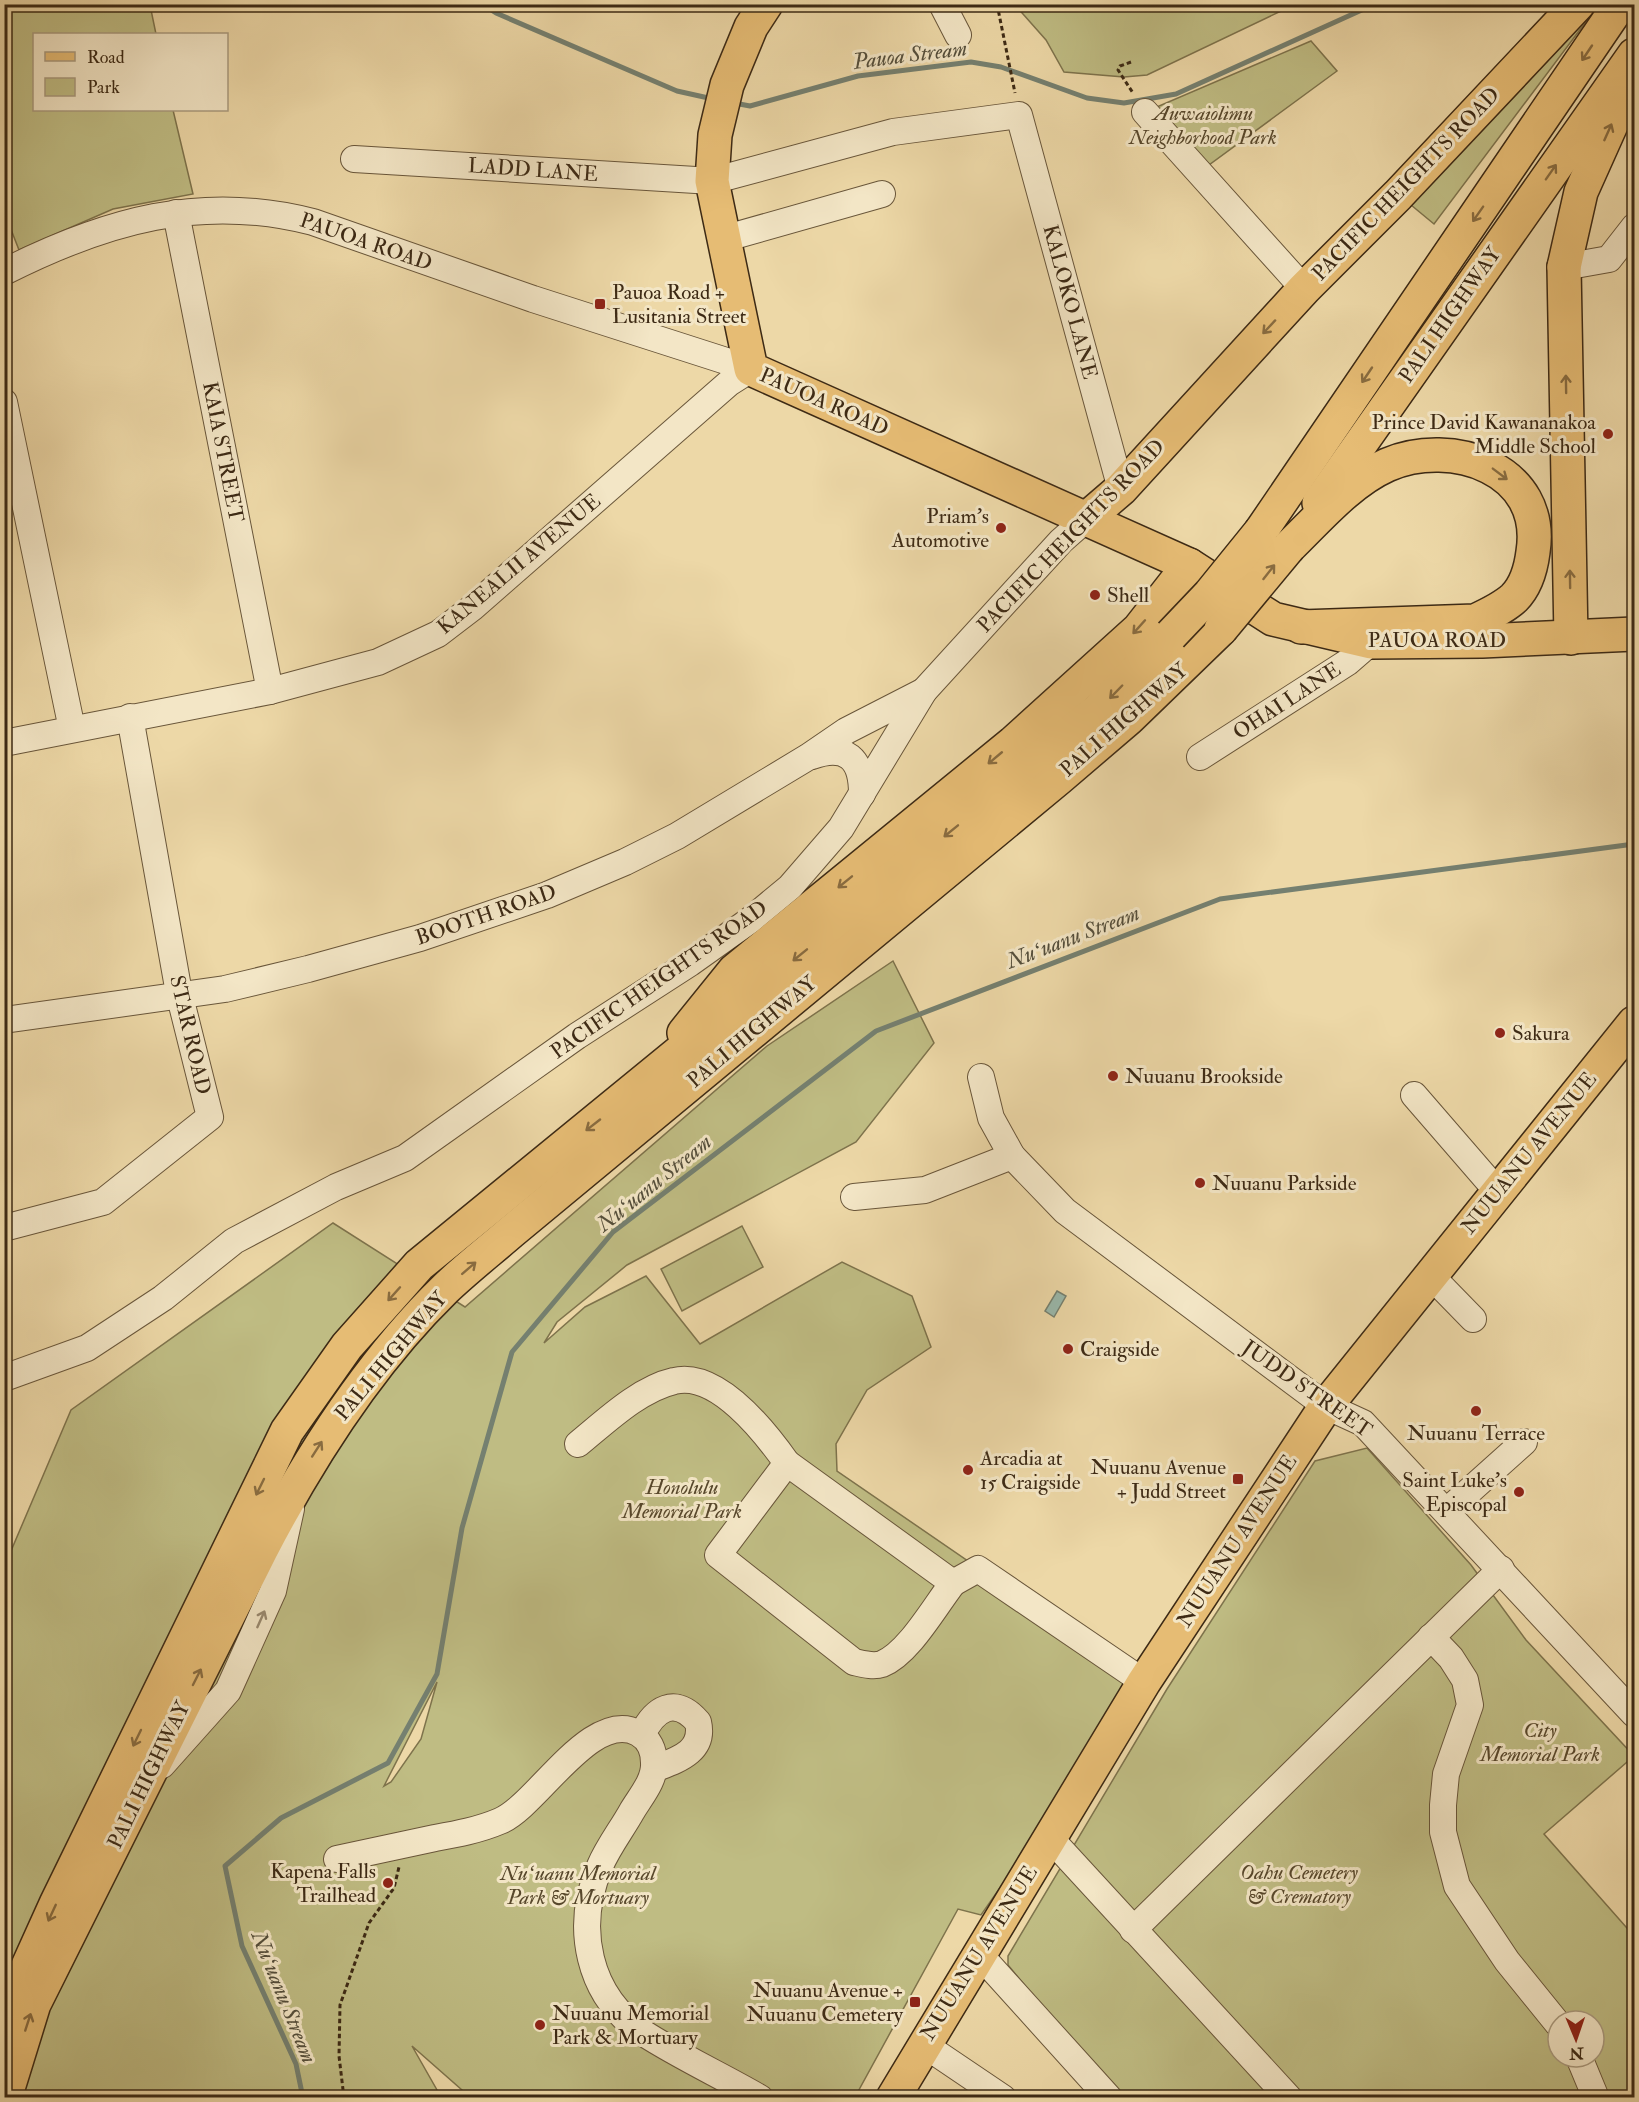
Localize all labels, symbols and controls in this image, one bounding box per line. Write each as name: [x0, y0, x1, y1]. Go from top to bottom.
legend: [33, 33, 228, 111]
water label: Pauoa Stream: [850, 34, 969, 76]
one-way arrow: [1581, 44, 1593, 61]
text: Road: [87, 46, 125, 69]
text: Park: [87, 76, 120, 99]
street label: PACIFIC HEIGHTS ROAD: [1306, 81, 1506, 287]
park label: Auwaiolimu Neighborhood Park: [1128, 100, 1277, 151]
one-way arrow: [1603, 123, 1614, 141]
street label: LADD LANE: [467, 152, 599, 188]
one-way arrow: [1545, 164, 1557, 180]
one-way arrow: [1472, 206, 1484, 222]
street label: PAUOA ROAD: [296, 207, 436, 277]
street label: KALOKO LANE: [1036, 222, 1104, 382]
street label: PALI HIGHWAY: [1393, 241, 1508, 389]
place label: Pauoa Road + Lusitania Street: [612, 279, 746, 330]
marker: Pauoa Road + Lusitania Street: [593, 297, 607, 311]
one-way arrow: [1262, 320, 1276, 335]
street label: PAUOA ROAD: [755, 362, 893, 442]
one-way arrow: [1361, 366, 1373, 383]
one-way arrow: [1561, 375, 1572, 395]
street label: KAIA STREET: [196, 380, 250, 525]
place label: Prince David Kawananakoa Middle School: [1371, 409, 1597, 460]
marker: Prince David Kawananakoa Middle School: [1601, 427, 1615, 441]
street label: PACIFIC HEIGHTS ROAD: [971, 433, 1171, 639]
one-way arrow: [1492, 468, 1508, 480]
street label: KANEALII AVENUE: [432, 488, 606, 640]
place label: Priam’s Automotive: [891, 503, 989, 554]
marker: Priam’s Automotive: [994, 521, 1008, 535]
one-way arrow: [1262, 564, 1275, 580]
one-way arrow: [1564, 570, 1576, 590]
place label: Shell: [1107, 582, 1150, 609]
marker: Shell: [1088, 588, 1102, 602]
one-way arrow: [1132, 619, 1146, 634]
street label: PAUOA ROAD: [1368, 627, 1506, 654]
street label: OHAI LANE: [1228, 656, 1346, 746]
street label: PALI HIGHWAY: [1054, 657, 1194, 783]
one-way arrow: [1109, 685, 1123, 700]
one-way arrow: [987, 751, 1003, 764]
one-way arrow: [943, 825, 959, 838]
one-way arrow: [837, 876, 853, 889]
street label: BOOTH ROAD: [412, 878, 560, 952]
street label: PACIFIC HEIGHTS ROAD: [545, 895, 773, 1065]
water label: Nuʻuanu Stream: [1002, 899, 1143, 976]
one-way arrow: [793, 949, 809, 962]
street label: PALI HIGHWAY: [682, 970, 823, 1094]
street label: STAR ROAD: [163, 973, 217, 1097]
place label: Sakura: [1512, 1020, 1570, 1047]
marker: Sakura: [1493, 1026, 1507, 1040]
place label: Nuuanu Brookside: [1125, 1063, 1283, 1090]
street label: NUUANU AVENUE: [1455, 1066, 1603, 1240]
marker: Nuuanu Brookside: [1106, 1069, 1120, 1083]
one-way arrow: [585, 1118, 601, 1131]
water label: Nuʻuanu Stream: [590, 1128, 717, 1239]
place label: Nuuanu Parkside: [1212, 1170, 1357, 1197]
marker: Nuuanu Parkside: [1193, 1176, 1207, 1190]
one-way arrow: [461, 1261, 476, 1275]
street label: PALI HIGHWAY: [329, 1285, 453, 1426]
one-way arrow: [387, 1286, 401, 1301]
street label: JUDD STREET: [1236, 1334, 1378, 1444]
place label: Craigside: [1080, 1336, 1160, 1363]
marker: Craigside: [1061, 1342, 1075, 1356]
marker: Nuuanu Terrace: [1469, 1404, 1483, 1418]
place label: Nuuanu Terrace: [1407, 1420, 1545, 1447]
one-way arrow: [311, 1441, 323, 1457]
place label: Arcadia at 15 Craigside: [979, 1445, 1081, 1496]
street label: NUUANU AVENUE: [1171, 1449, 1303, 1633]
place label: Nuuanu Avenue + Judd Street: [1091, 1454, 1226, 1505]
marker: Arcadia at 15 Craigside: [961, 1463, 975, 1477]
place label: Saint Luke's Episcopal: [1402, 1467, 1508, 1518]
marker: Nuuanu Avenue + Judd Street: [1231, 1472, 1245, 1486]
park label: Honolulu Memorial Park: [620, 1474, 742, 1525]
one-way arrow: [253, 1478, 265, 1496]
marker: Saint Luke's Episcopal: [1512, 1485, 1526, 1499]
one-way arrow: [255, 1611, 267, 1629]
one-way arrow: [192, 1668, 204, 1686]
street label: PALI HIGHWAY: [102, 1696, 197, 1853]
park label: City Memorial Park: [1478, 1717, 1600, 1768]
one-way arrow: [131, 1729, 143, 1747]
place label: Kapena Falls Trailhead: [270, 1858, 377, 1909]
park label: Oahu Cemetery & Crematory: [1240, 1859, 1359, 1910]
park label: Nuʻuanu Memorial Park & Mortuary: [500, 1860, 657, 1911]
street label: NUUANU AVENUE: [914, 1861, 1044, 2045]
marker: Kapena Falls Trailhead: [381, 1876, 395, 1890]
one-way arrow: [45, 1904, 57, 1922]
water label: Nuʻuanu Stream: [244, 1926, 323, 2067]
place label: Nuuanu Avenue + Nuuanu Cemetery: [747, 1977, 904, 2028]
marker: Nuuanu Avenue + Nuuanu Cemetery: [908, 1995, 922, 2009]
place label: Nuuanu Memorial Park & Mortuary: [552, 2000, 710, 2051]
north arrow: [1546, 2009, 1606, 2069]
one-way arrow: [24, 2013, 35, 2032]
marker: Nuuanu Memorial Park & Mortuary: [533, 2018, 547, 2032]
text: N: [1568, 2043, 1585, 2063]

